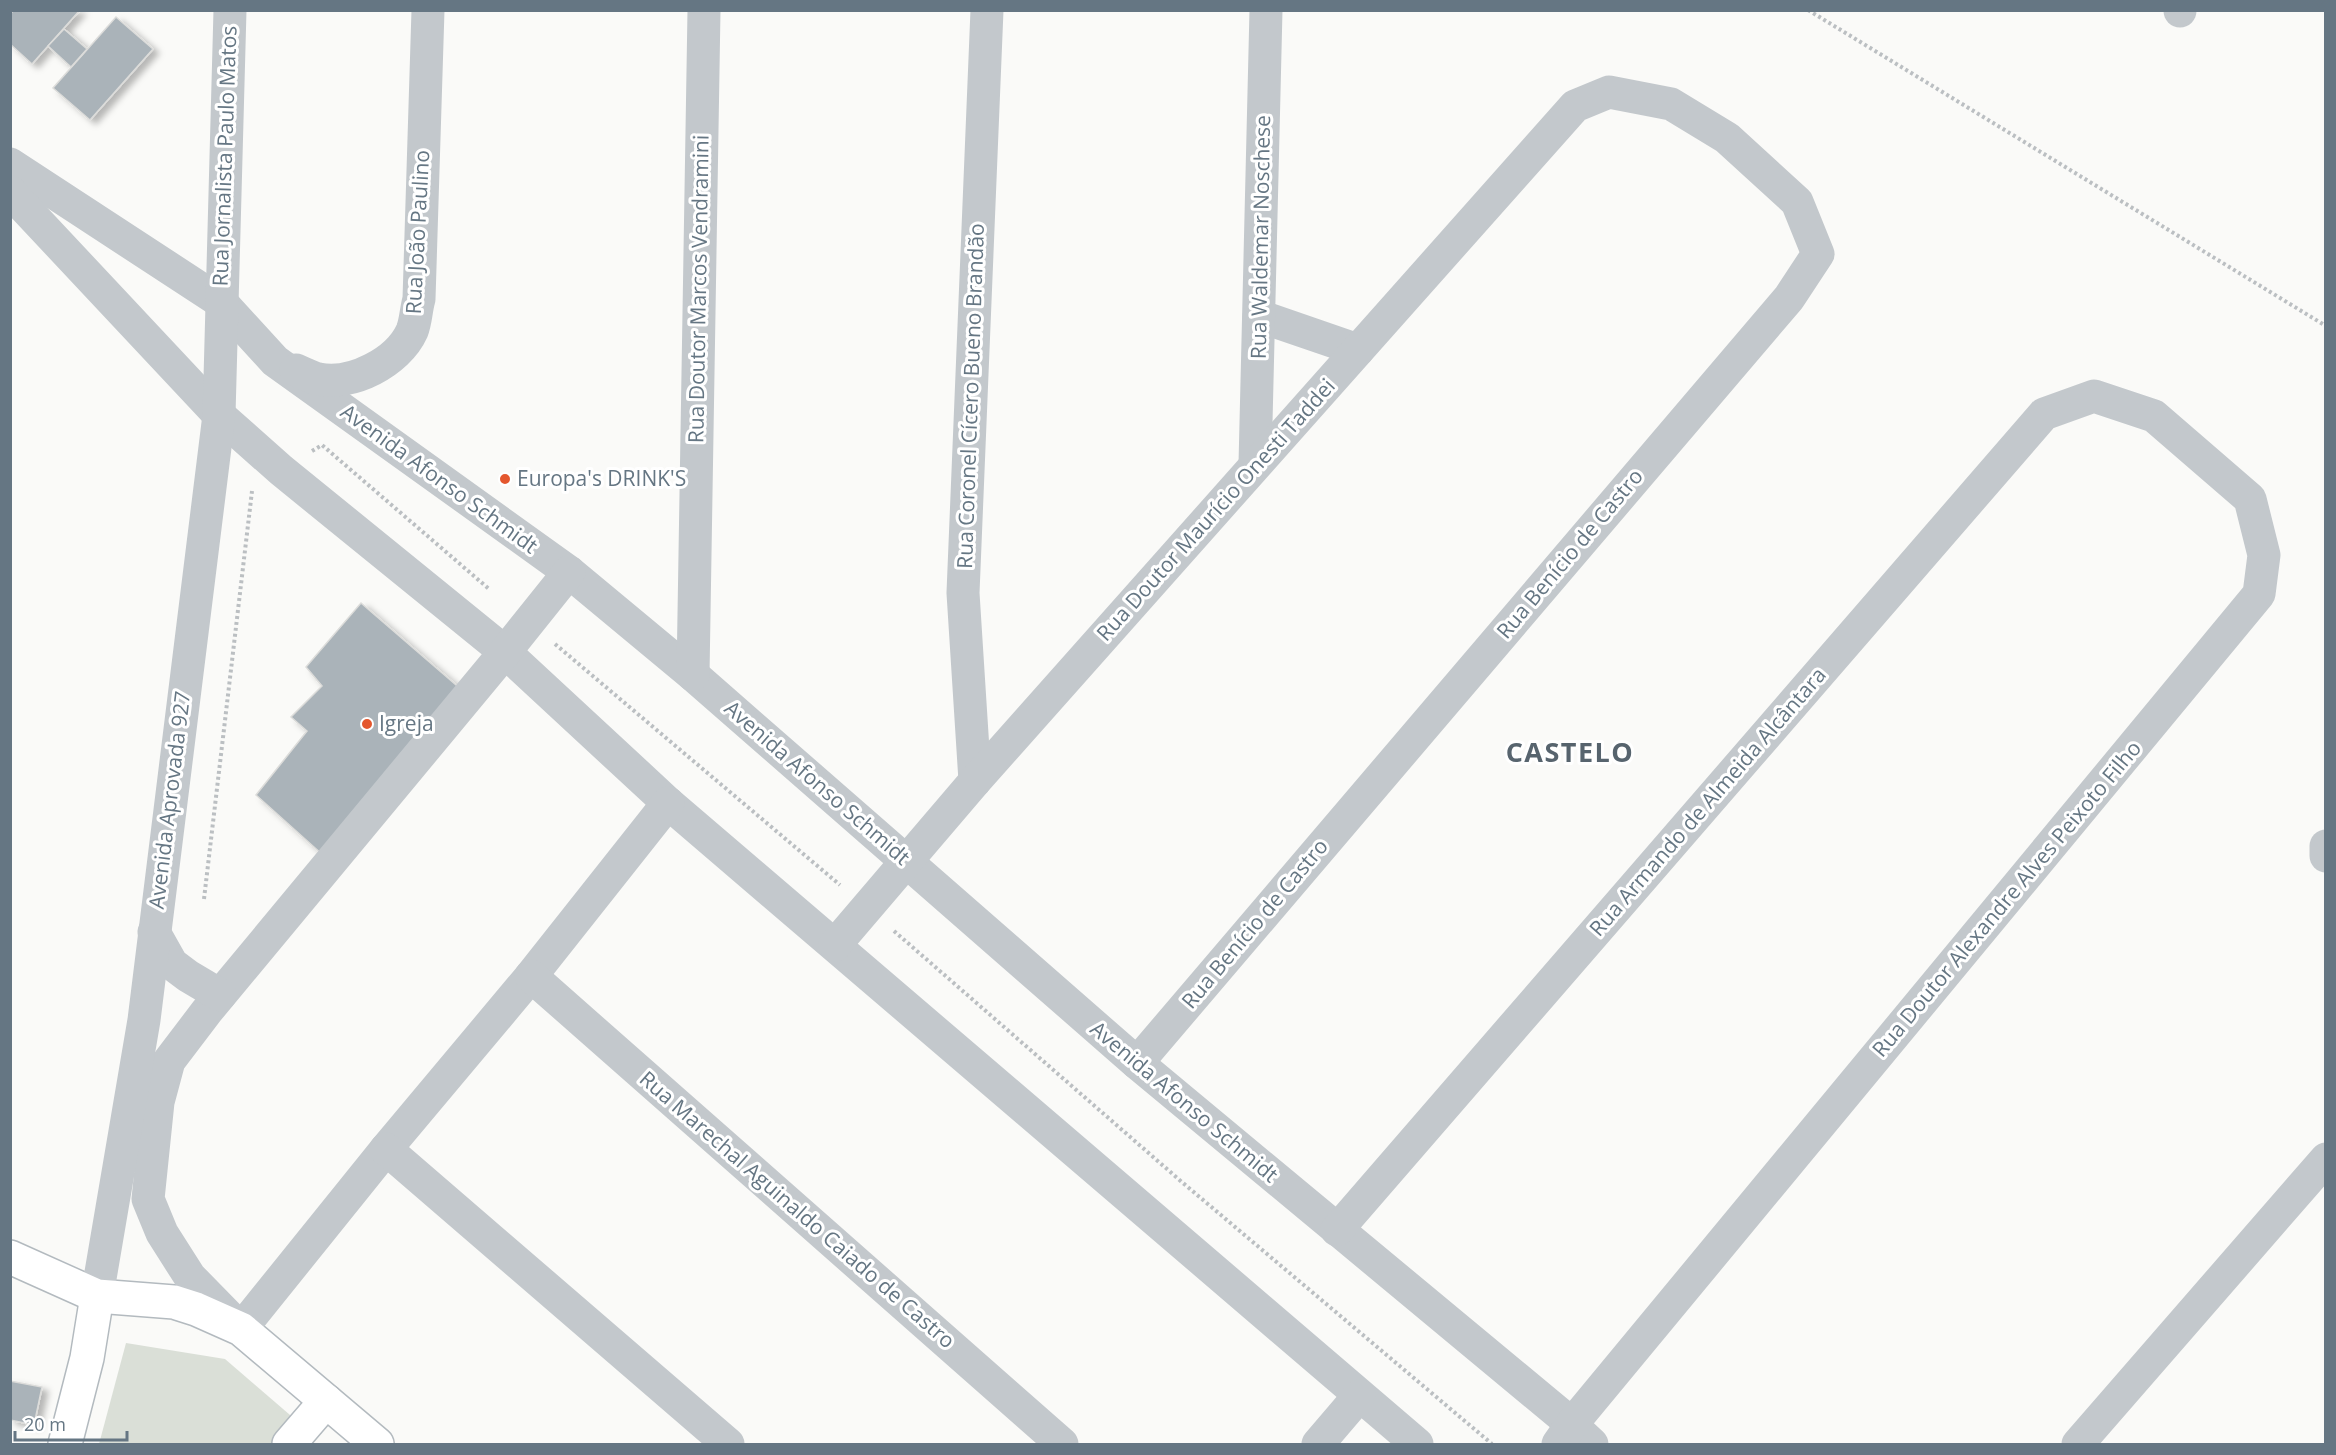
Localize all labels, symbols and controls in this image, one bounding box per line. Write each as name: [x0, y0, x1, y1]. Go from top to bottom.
street label: Rua Jornalista Paulo Matos: [205, 25, 243, 287]
street label: Rua Waldemar Noschese: [1244, 115, 1276, 359]
street label: Rua Doutor Marcos Vendramini: [681, 135, 715, 443]
street label: Rua João Paulino: [399, 149, 435, 315]
street label: Rua Coronel Cícero Bueno Brandão: [950, 223, 990, 569]
street label: Rua Doutor Maurício Onesti Taddei: [1090, 372, 1341, 646]
street label: Avenida Afonso Schmidt: [335, 397, 544, 559]
street label: Rua Benício de Castro: [1490, 463, 1649, 644]
place label: Europa's DRINK'S: [517, 464, 686, 492]
marker: Europa's DRINK'S: [498, 472, 512, 486]
street label: Rua Armando de Almeida Alcântara: [1583, 661, 1832, 942]
street label: Avenida Aprovada 927: [142, 689, 196, 910]
street label: Avenida Afonso Schmidt: [719, 694, 916, 871]
place label: Igreja: [379, 709, 434, 737]
marker: Igreja: [360, 717, 374, 731]
district label: CASTELO: [1506, 733, 1634, 770]
street label: Rua Doutor Alexandre Alves Peixoto Filho: [1865, 734, 2147, 1062]
street label: Rua Benício de Castro: [1175, 833, 1334, 1014]
street label: Avenida Afonso Schmidt: [1085, 1014, 1284, 1188]
street label: Rua Marechal Aguinaldo Caiado de Castro: [634, 1064, 961, 1354]
scale bar: [15, 1404, 128, 1442]
text: 20 m: [24, 1412, 66, 1436]

